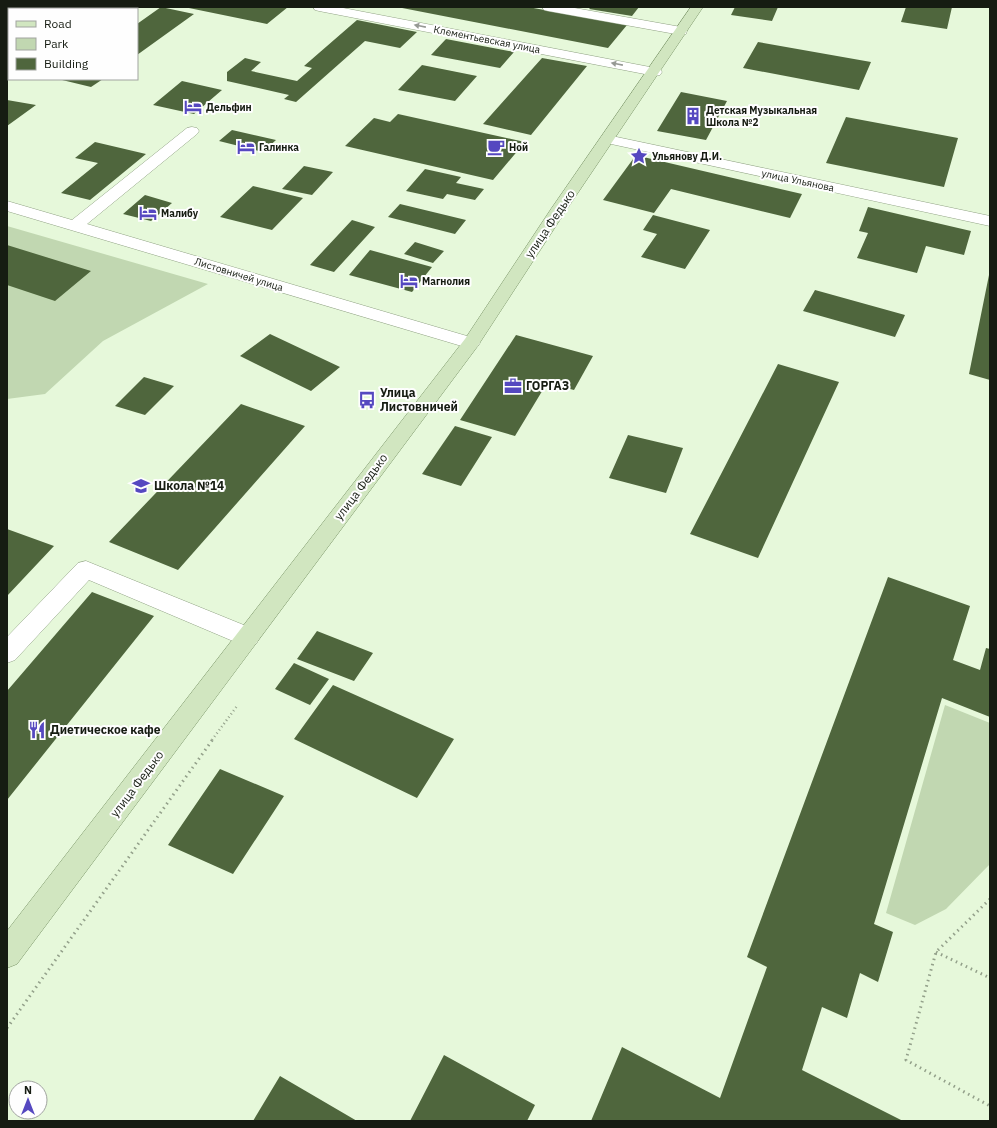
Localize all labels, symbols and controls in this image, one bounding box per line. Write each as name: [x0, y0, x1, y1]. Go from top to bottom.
legend: [8, 8, 138, 80]
text: Road: [44, 16, 72, 31]
one-way arrow: [414, 23, 426, 29]
street label: Клементьевская улица: [433, 23, 542, 56]
text: Park: [44, 36, 69, 51]
text: Building: [44, 56, 89, 71]
one-way arrow: [610, 61, 623, 67]
hotel icon: Дельфин: [183, 97, 203, 117]
place label: Дельфин: [206, 101, 252, 114]
place label: Детская Музыкальная Школа №2: [706, 104, 817, 129]
building icon: Детская Музыкальная Школа №2: [683, 106, 703, 126]
hotel icon: Галинка: [236, 137, 256, 157]
cafe icon: Ной: [486, 137, 506, 157]
place label: Галинка: [259, 141, 299, 154]
place label: Ной: [509, 141, 528, 154]
place icon: Ульянову Д.И.: [629, 146, 649, 166]
place label: Ульянову Д.И.: [652, 150, 722, 163]
street label: улица Ульянова: [760, 166, 836, 195]
street label: улица Федько: [521, 186, 578, 261]
hotel icon: Малибу: [138, 203, 158, 223]
place label: Малибу: [161, 207, 199, 220]
street label: Листовничей улица: [193, 255, 285, 294]
hotel icon: Магнолия: [399, 271, 419, 291]
place label: Магнолия: [422, 275, 470, 288]
office icon: ГОРГАЗ: [503, 376, 523, 396]
place label: ГОРГАЗ: [526, 378, 569, 393]
place label: Улица Листовничей: [380, 385, 458, 414]
bus stop icon: Улица Листовничей: [357, 390, 377, 410]
street label: улица Федько: [331, 450, 391, 523]
school or university icon: Школа №14: [131, 476, 151, 496]
place label: Школа №14: [154, 478, 224, 493]
restaurant icon: Диетическое кафе: [27, 720, 47, 740]
place label: Диетическое кафе: [50, 722, 161, 737]
street label: улица Федько: [107, 747, 167, 820]
north arrow: [8, 1080, 48, 1120]
text: N: [24, 1083, 32, 1097]

